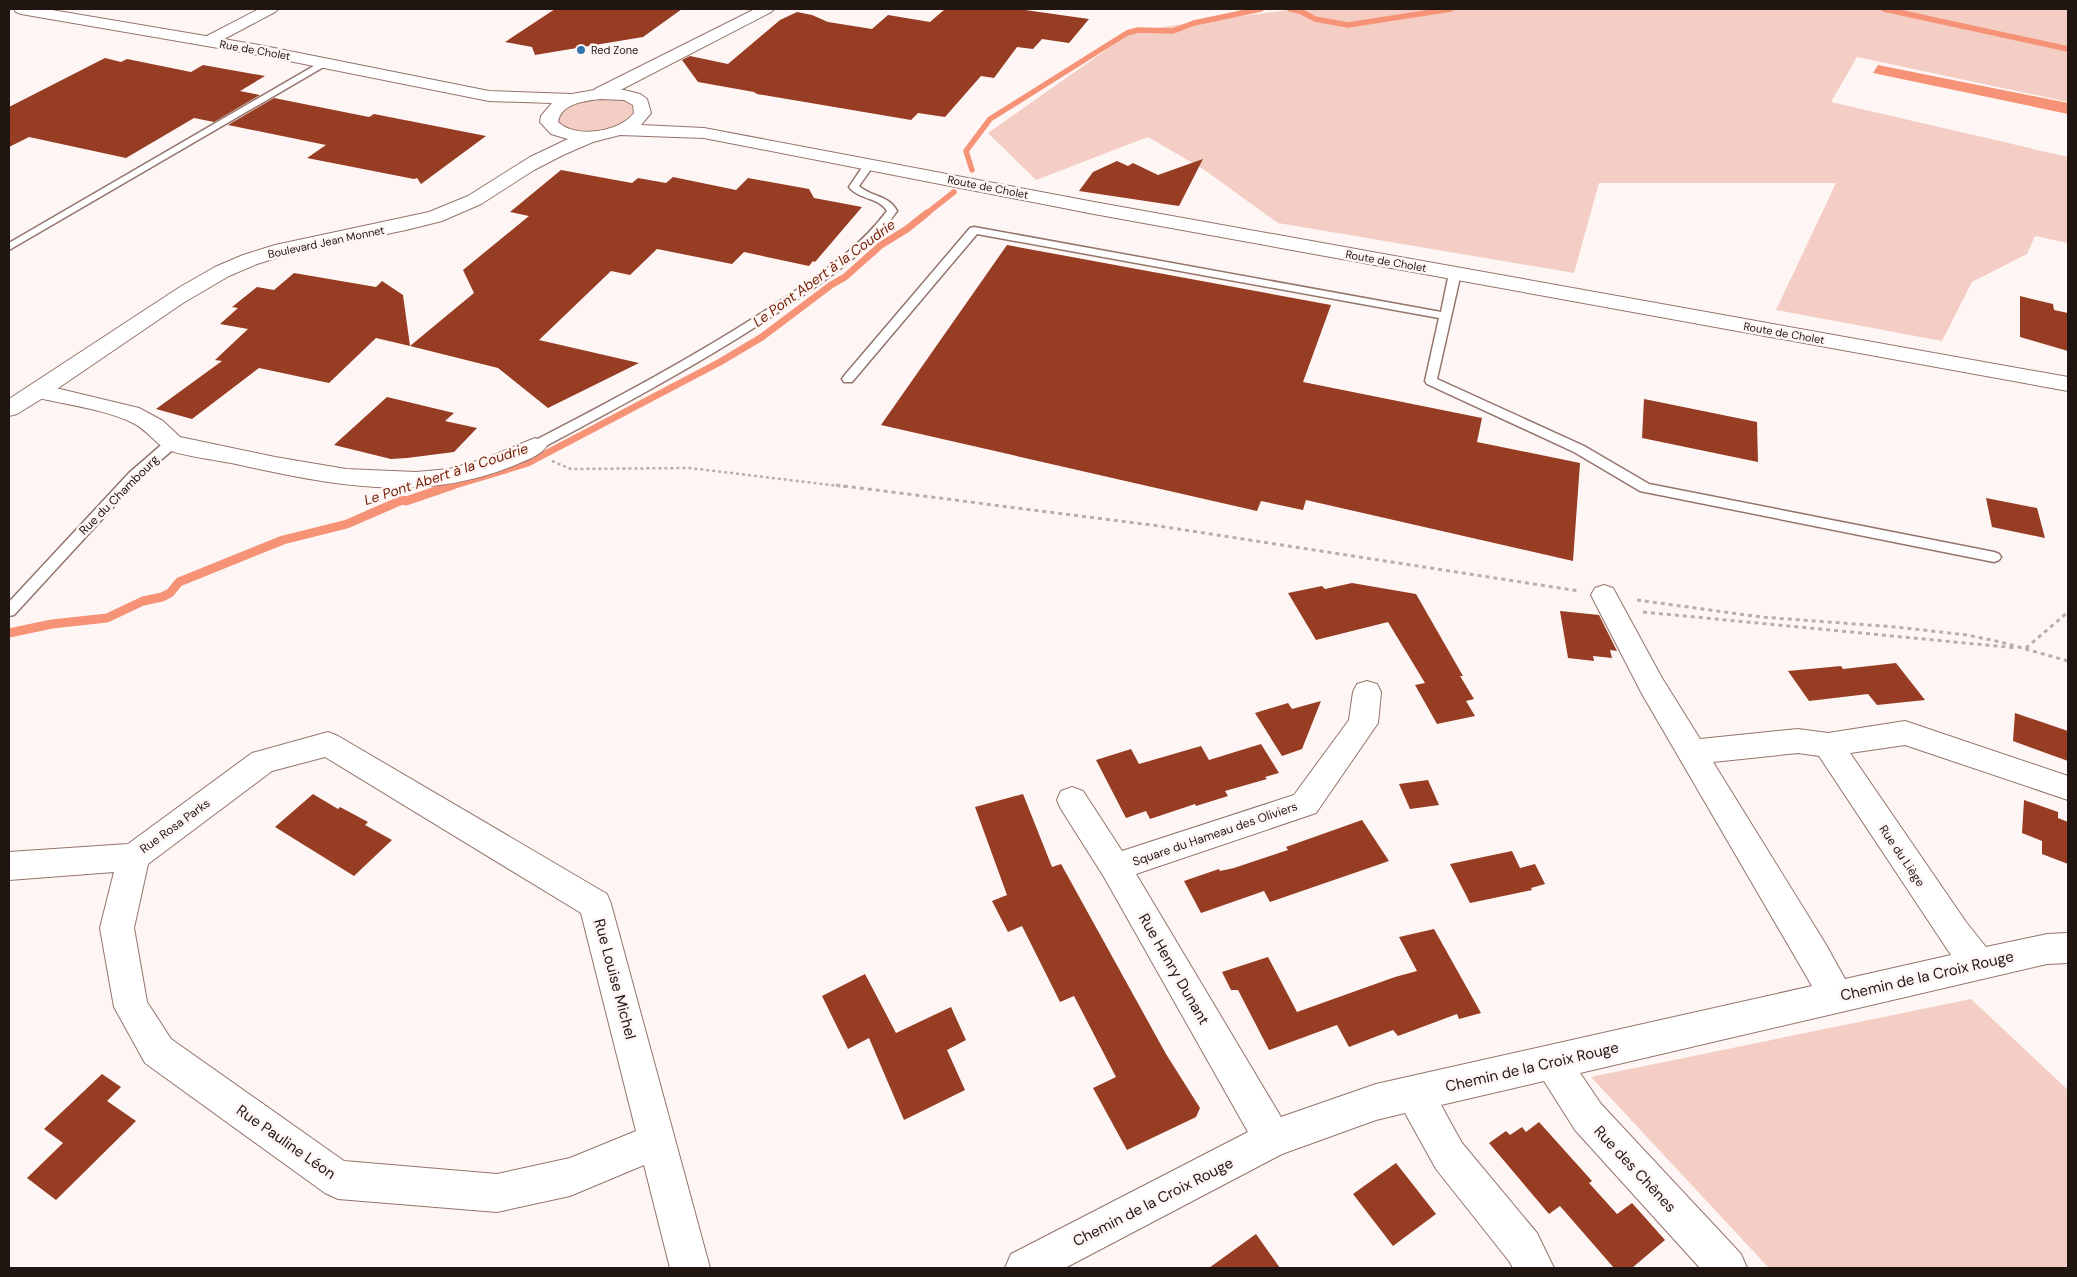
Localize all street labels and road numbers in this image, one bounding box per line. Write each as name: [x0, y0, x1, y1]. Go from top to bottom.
street label: Rue de Cholet: [219, 37, 291, 63]
street label: Route de Cholet: [946, 172, 1030, 202]
street label: Boulevard Jean Monnet: [266, 223, 386, 261]
street label: Route de Cholet: [1344, 247, 1428, 275]
street label: Route de Cholet: [1742, 319, 1826, 347]
street label: Rue du Chambourg: [76, 451, 163, 538]
street label: Rue Rosa Parks: [137, 795, 213, 857]
street label: Square du Hameau des Oliviers: [1130, 798, 1300, 870]
street label: Rue du Liège: [1876, 822, 1929, 890]
street label: Rue Henry Dunant: [1134, 910, 1214, 1028]
street label: Rue Louise Michel: [589, 917, 641, 1041]
street label: Chemin de la Croix Rouge: [1838, 946, 2016, 1006]
street label: Chemin de la Croix Rouge: [1443, 1037, 1621, 1097]
street label: Rue Pauline Léon: [232, 1100, 340, 1184]
street label: Rue des Chênes: [1589, 1121, 1681, 1217]
street label: Chemin de la Croix Rouge: [1069, 1153, 1237, 1251]

